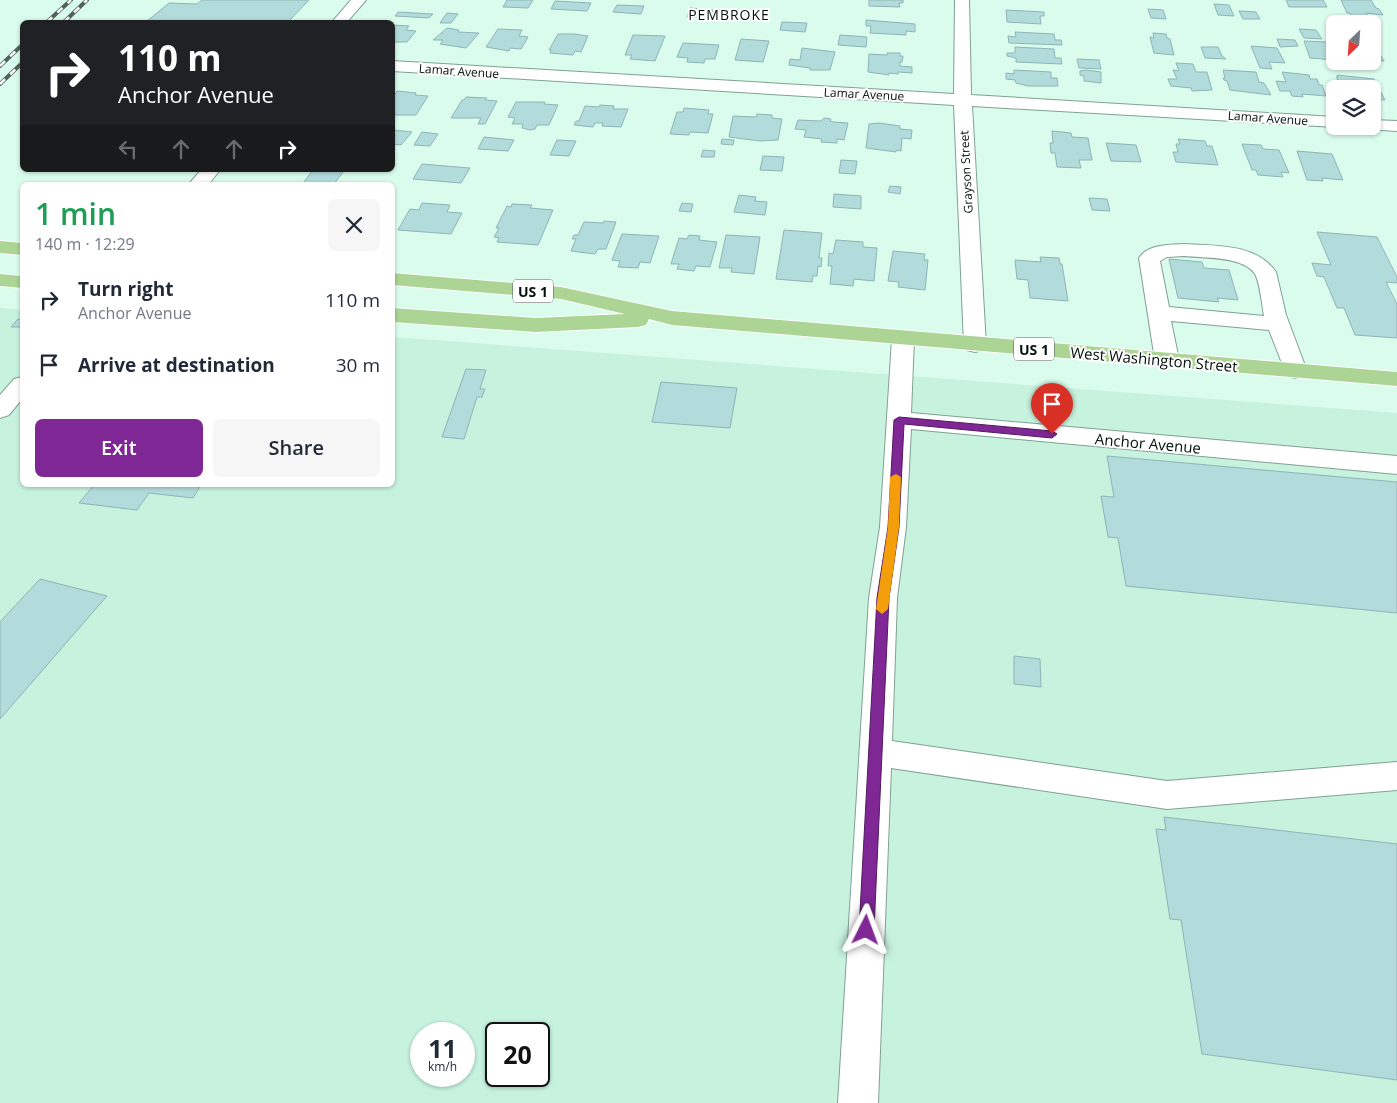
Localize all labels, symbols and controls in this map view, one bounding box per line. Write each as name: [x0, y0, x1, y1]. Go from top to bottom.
district label: PEMBROKE: [688, 5, 770, 24]
north arrow: [1326, 15, 1381, 70]
map controls: [1326, 15, 1381, 135]
text: 110 m: [118, 34, 222, 81]
icon: right: [35, 40, 100, 105]
street label: Lamar Avenue: [418, 60, 500, 82]
text: Anchor Avenue: [118, 79, 274, 109]
button: layers: [1326, 80, 1381, 135]
street label: Lamar Avenue: [823, 83, 905, 105]
street label: Lamar Avenue: [1227, 107, 1309, 129]
street label: Grayson Street: [955, 130, 977, 214]
icon: left: [114, 135, 142, 163]
icon: ahead: [167, 135, 195, 163]
icon: ahead: [220, 135, 248, 163]
icon: right: [273, 135, 301, 163]
text: 1 min: [35, 193, 116, 234]
button: close: [328, 199, 380, 251]
text: 140 m · 12:29: [35, 233, 135, 255]
text: Turn right: [78, 276, 173, 302]
road number: US 1: [513, 280, 553, 302]
icon: right: [35, 286, 63, 314]
text: 110 m: [325, 287, 380, 313]
text: Anchor Avenue: [78, 302, 191, 324]
road number: US 1: [1014, 338, 1054, 360]
street label: West Washington Street: [1070, 342, 1238, 376]
icon: arrive: [35, 351, 63, 379]
text: Arrive at destination: [78, 352, 275, 378]
text: 30 m: [336, 352, 380, 378]
pin: [1031, 383, 1073, 434]
icon: arrive: [1038, 390, 1066, 418]
button: Exit: [35, 419, 203, 477]
button: Share: [213, 419, 380, 477]
street label: Anchor Avenue: [1094, 428, 1202, 458]
position arrow: [839, 903, 891, 955]
speed limit sign: 20: [485, 1022, 550, 1087]
text: 11: [428, 1031, 457, 1065]
text: km/h: [428, 1058, 457, 1075]

